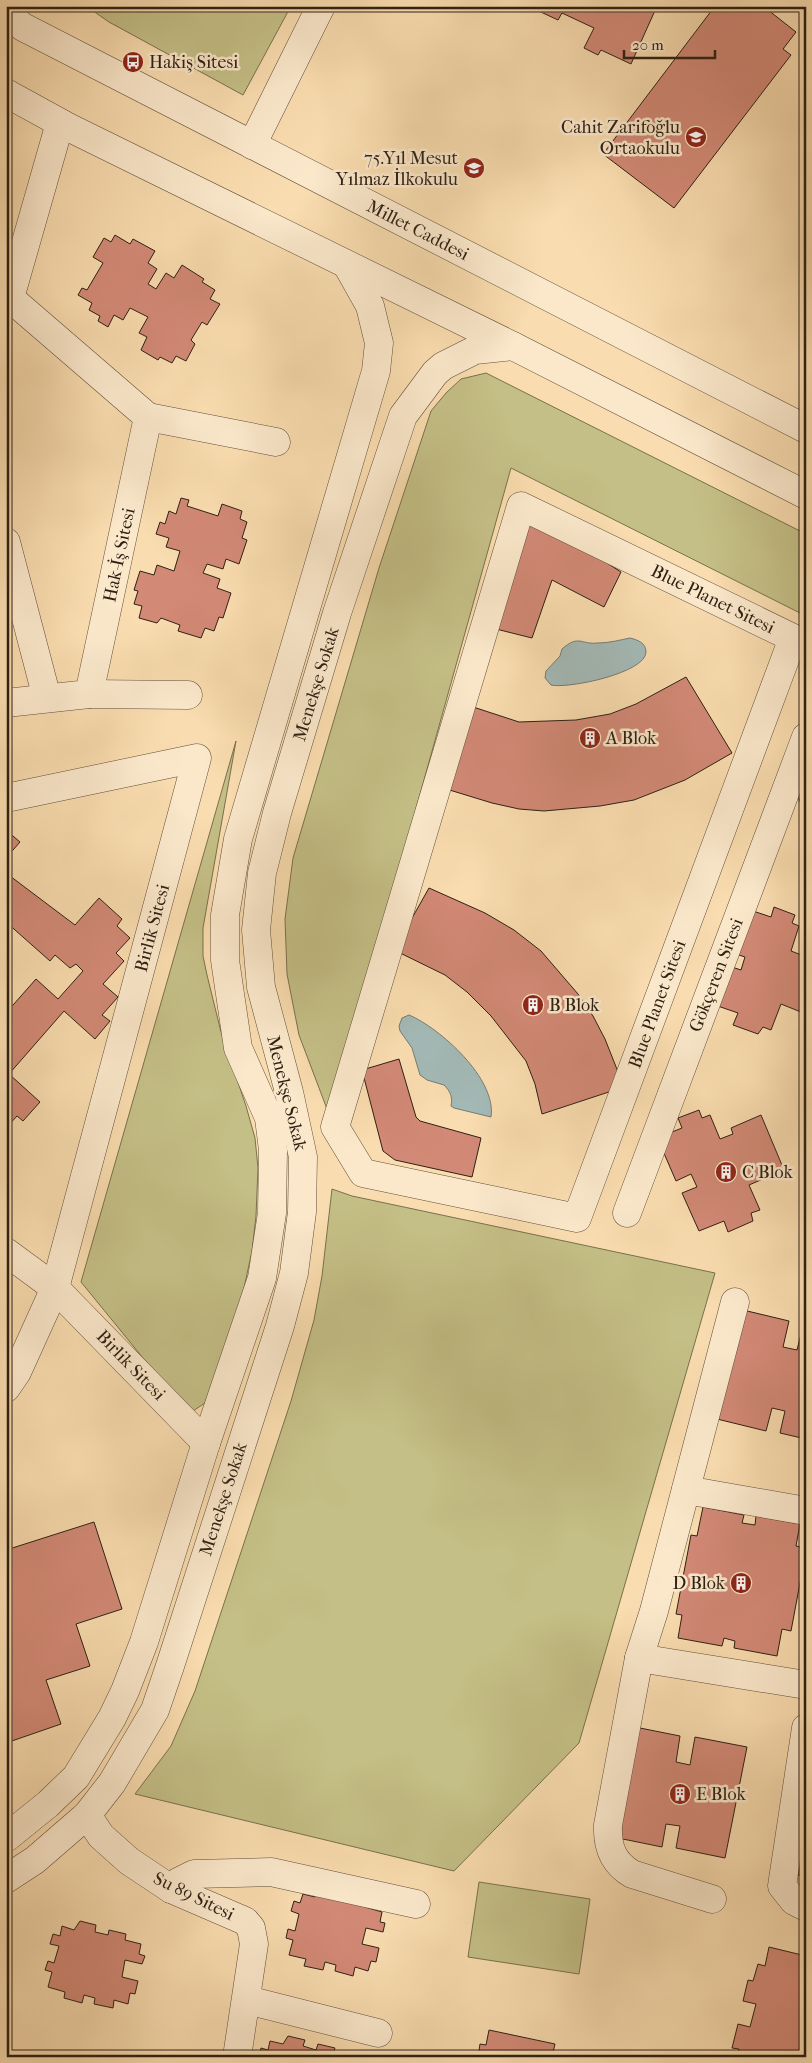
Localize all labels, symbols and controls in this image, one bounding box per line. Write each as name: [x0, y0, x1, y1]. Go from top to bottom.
scale bar: [624, 28, 716, 60]
text: 20 m: [632, 36, 664, 54]
bus stop icon: Hakiş Sitesi: [121, 50, 145, 74]
place label: Hakiş Sitesi: [149, 52, 239, 73]
place label: Cahit Zarifoğlu Ortaokulu: [561, 117, 680, 159]
school or university icon: Cahit Zarifoğlu Ortaokulu: [684, 125, 708, 149]
place label: 75.Yıl Mesut Yılmaz İlkokulu: [335, 148, 459, 190]
school or university icon: 75.Yıl Mesut Yılmaz İlkokulu: [462, 156, 486, 180]
street label: Millet Caddesi: [363, 196, 473, 265]
street label: Hak-İş Sitesi: [98, 505, 140, 604]
street label: Blue Planet Sitesi: [648, 560, 779, 639]
street label: Menekşe Sokak: [289, 624, 344, 744]
building icon: A Blok: [578, 726, 602, 750]
place label: A Blok: [605, 728, 657, 749]
street label: Birlik Sitesi: [131, 881, 174, 974]
street label: Gökçeren Sitesi: [685, 915, 748, 1035]
street label: Blue Planet Sitesi: [625, 937, 691, 1071]
building icon: B Blok: [521, 993, 545, 1017]
place label: B Blok: [549, 995, 600, 1016]
street label: Menekşe Sokak: [262, 1033, 311, 1154]
building icon: C Blok: [714, 1160, 738, 1184]
place label: C Blok: [742, 1162, 794, 1183]
street label: Birlik Sitesi: [92, 1326, 170, 1405]
street label: Menekşe Sokak: [195, 1439, 252, 1559]
building icon: D Blok: [729, 1571, 753, 1595]
place label: D Blok: [673, 1573, 726, 1594]
building icon: E Blok: [668, 1782, 692, 1806]
place label: E Blok: [696, 1784, 746, 1805]
street label: Su 89 Sitesi: [150, 1868, 238, 1925]

